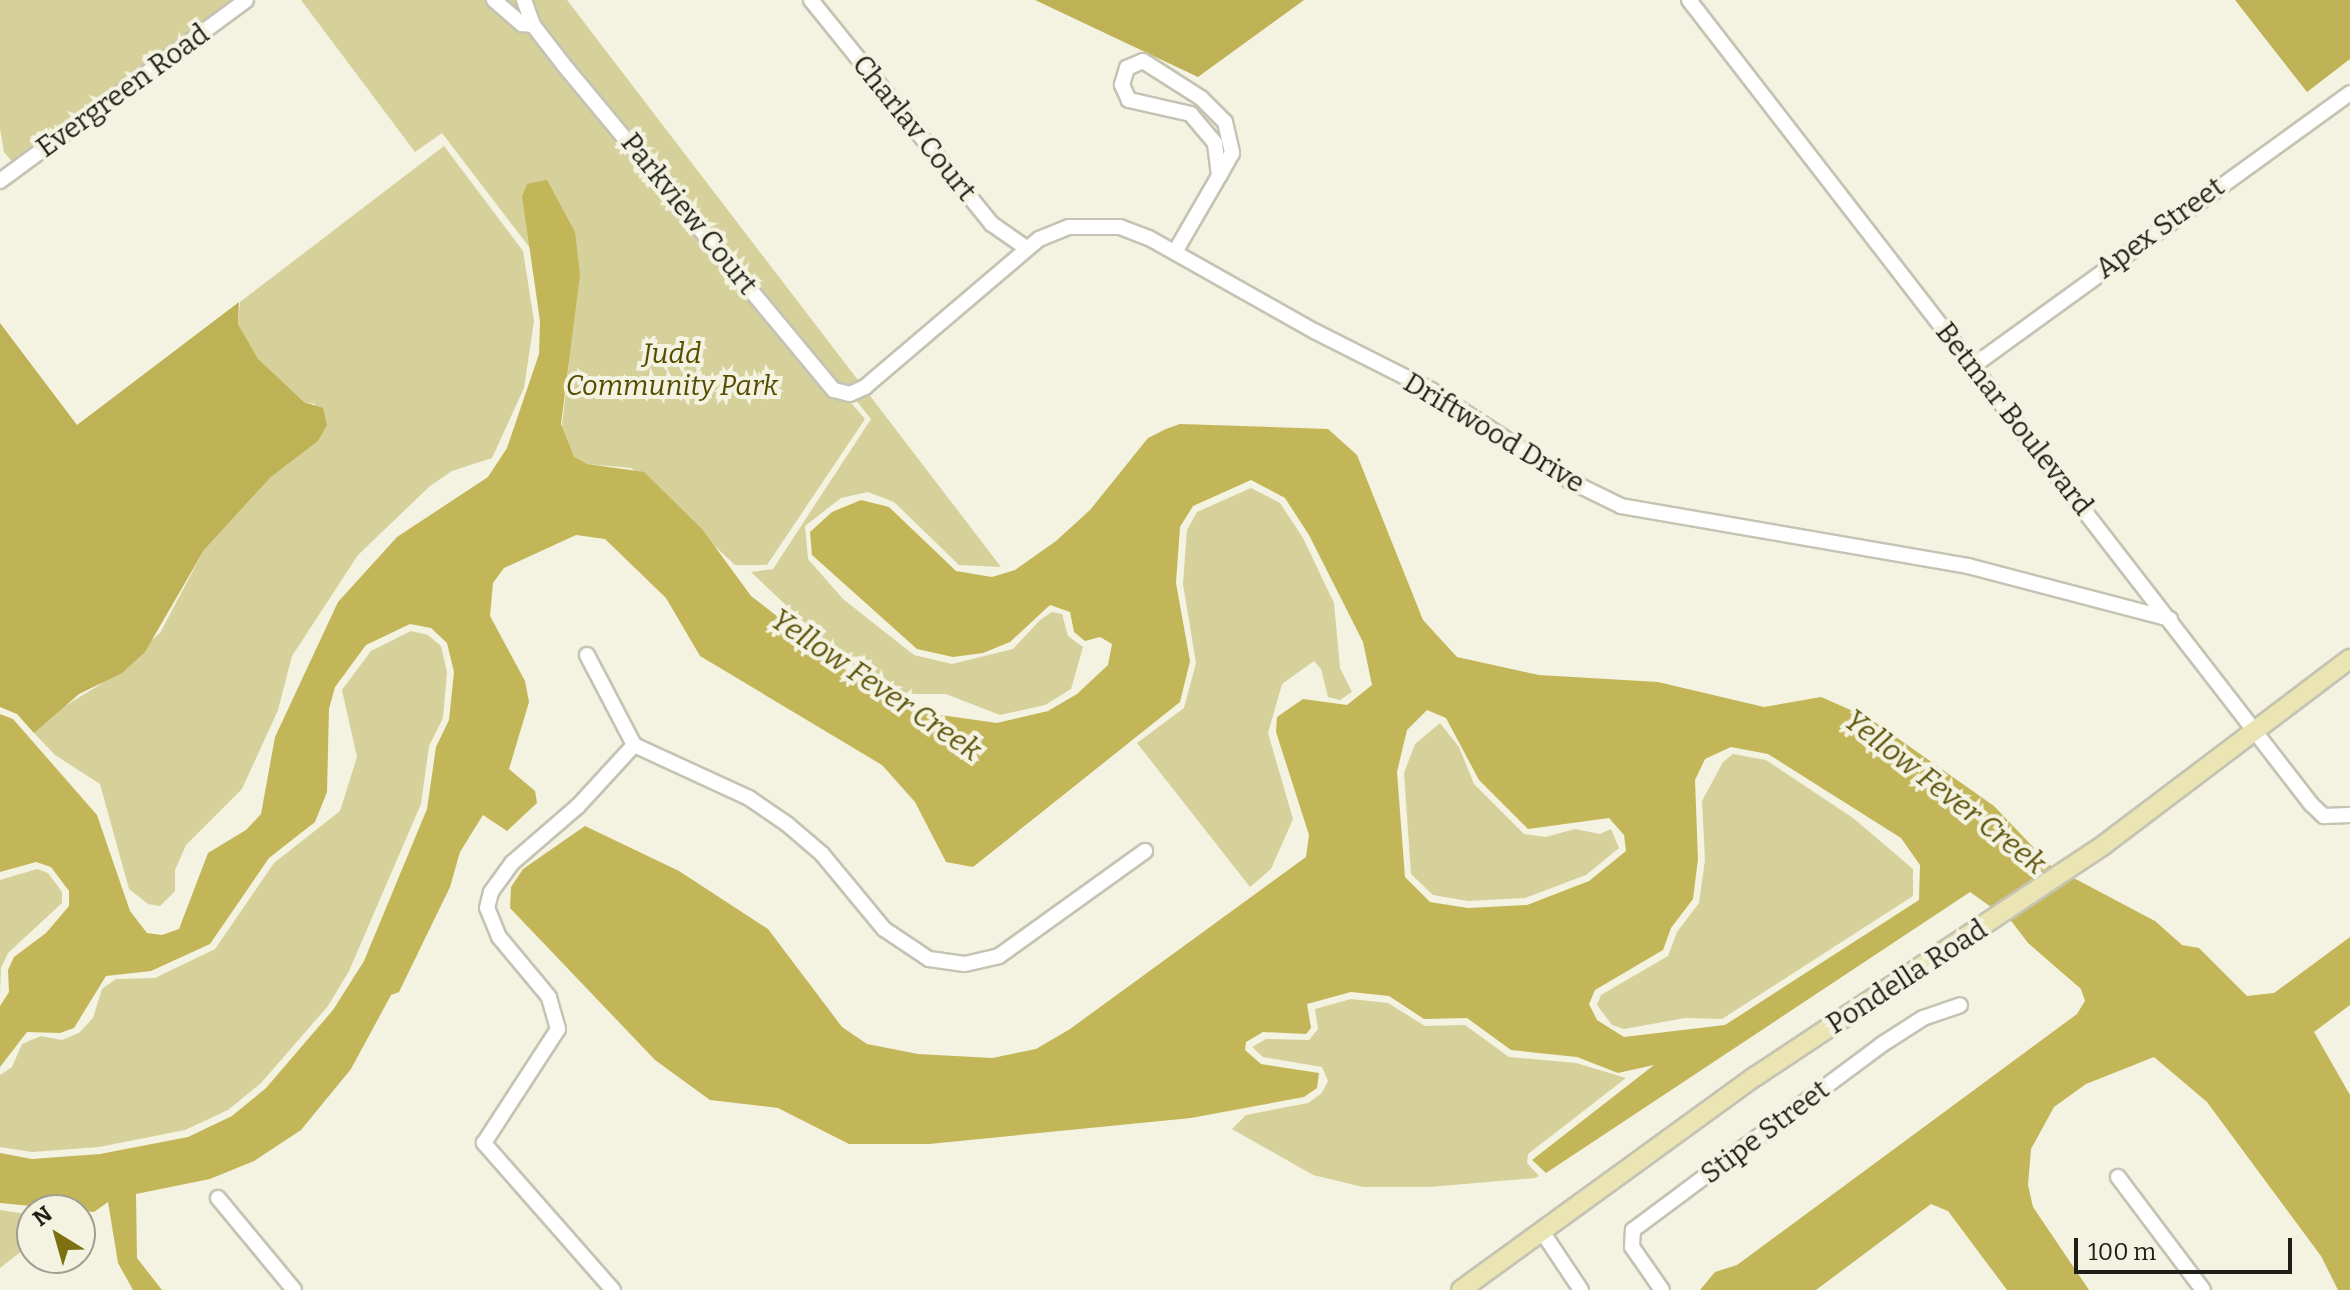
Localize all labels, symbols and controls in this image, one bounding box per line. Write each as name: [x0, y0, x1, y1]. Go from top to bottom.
street label: Evergreen Road: [30, 17, 216, 165]
street label: Charlav Court: [845, 48, 983, 208]
street label: Parkview Court: [614, 127, 764, 301]
street label: Apex Street: [2089, 170, 2231, 286]
street label: Betmar Boulevard: [1928, 316, 2100, 522]
park label: Judd Community Park: [566, 337, 778, 403]
street label: Driftwood Drive: [1397, 366, 1591, 500]
water label: Yellow Fever Creek: [764, 601, 988, 769]
water label: Yellow Fever Creek: [1837, 702, 2053, 882]
street label: Pondella Road: [1820, 913, 1994, 1041]
street label: Stipe Street: [1694, 1073, 1836, 1191]
north arrow: [16, 1194, 96, 1274]
text: N: [28, 1200, 57, 1232]
scale bar: [2078, 1222, 2296, 1272]
text: 100 m: [2088, 1238, 2156, 1266]

